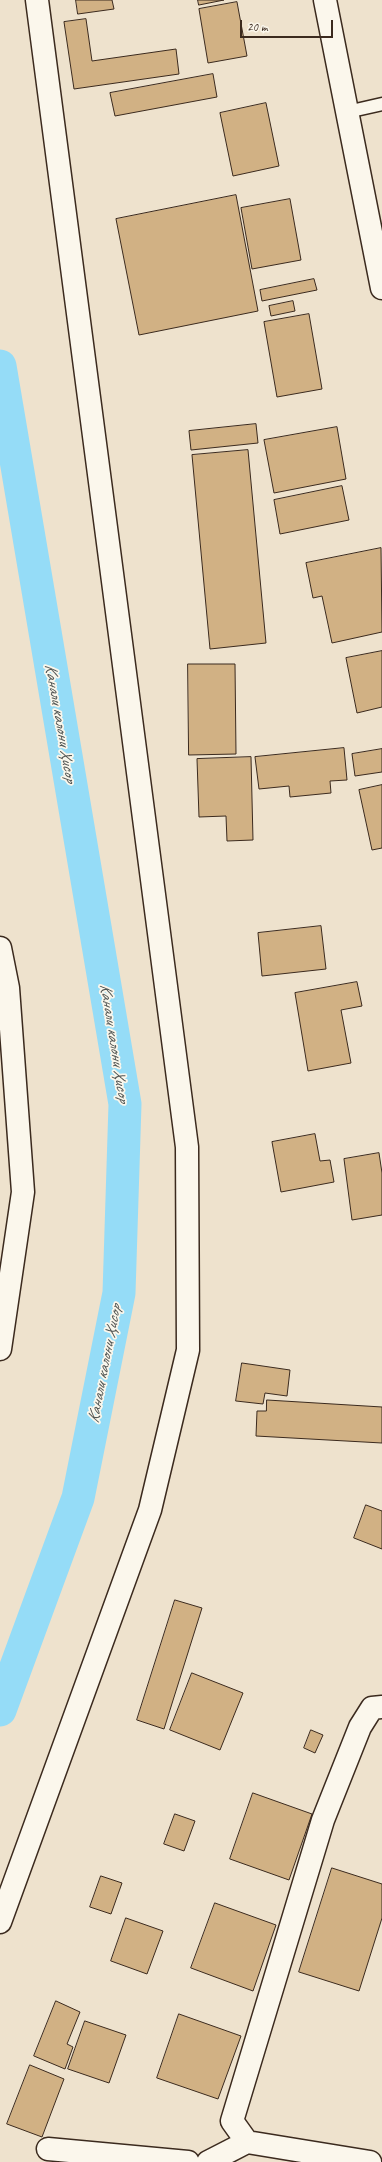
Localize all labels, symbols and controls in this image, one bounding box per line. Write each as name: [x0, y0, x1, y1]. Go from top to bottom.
scale bar: [242, 12, 335, 38]
text: 20 m: [247, 19, 267, 35]
water label: Канали калони Ҳисор: [40, 662, 80, 784]
water label: Канали калони Ҳисор: [95, 982, 133, 1104]
water label: Канали калони Ҳисор: [84, 1303, 126, 1425]

